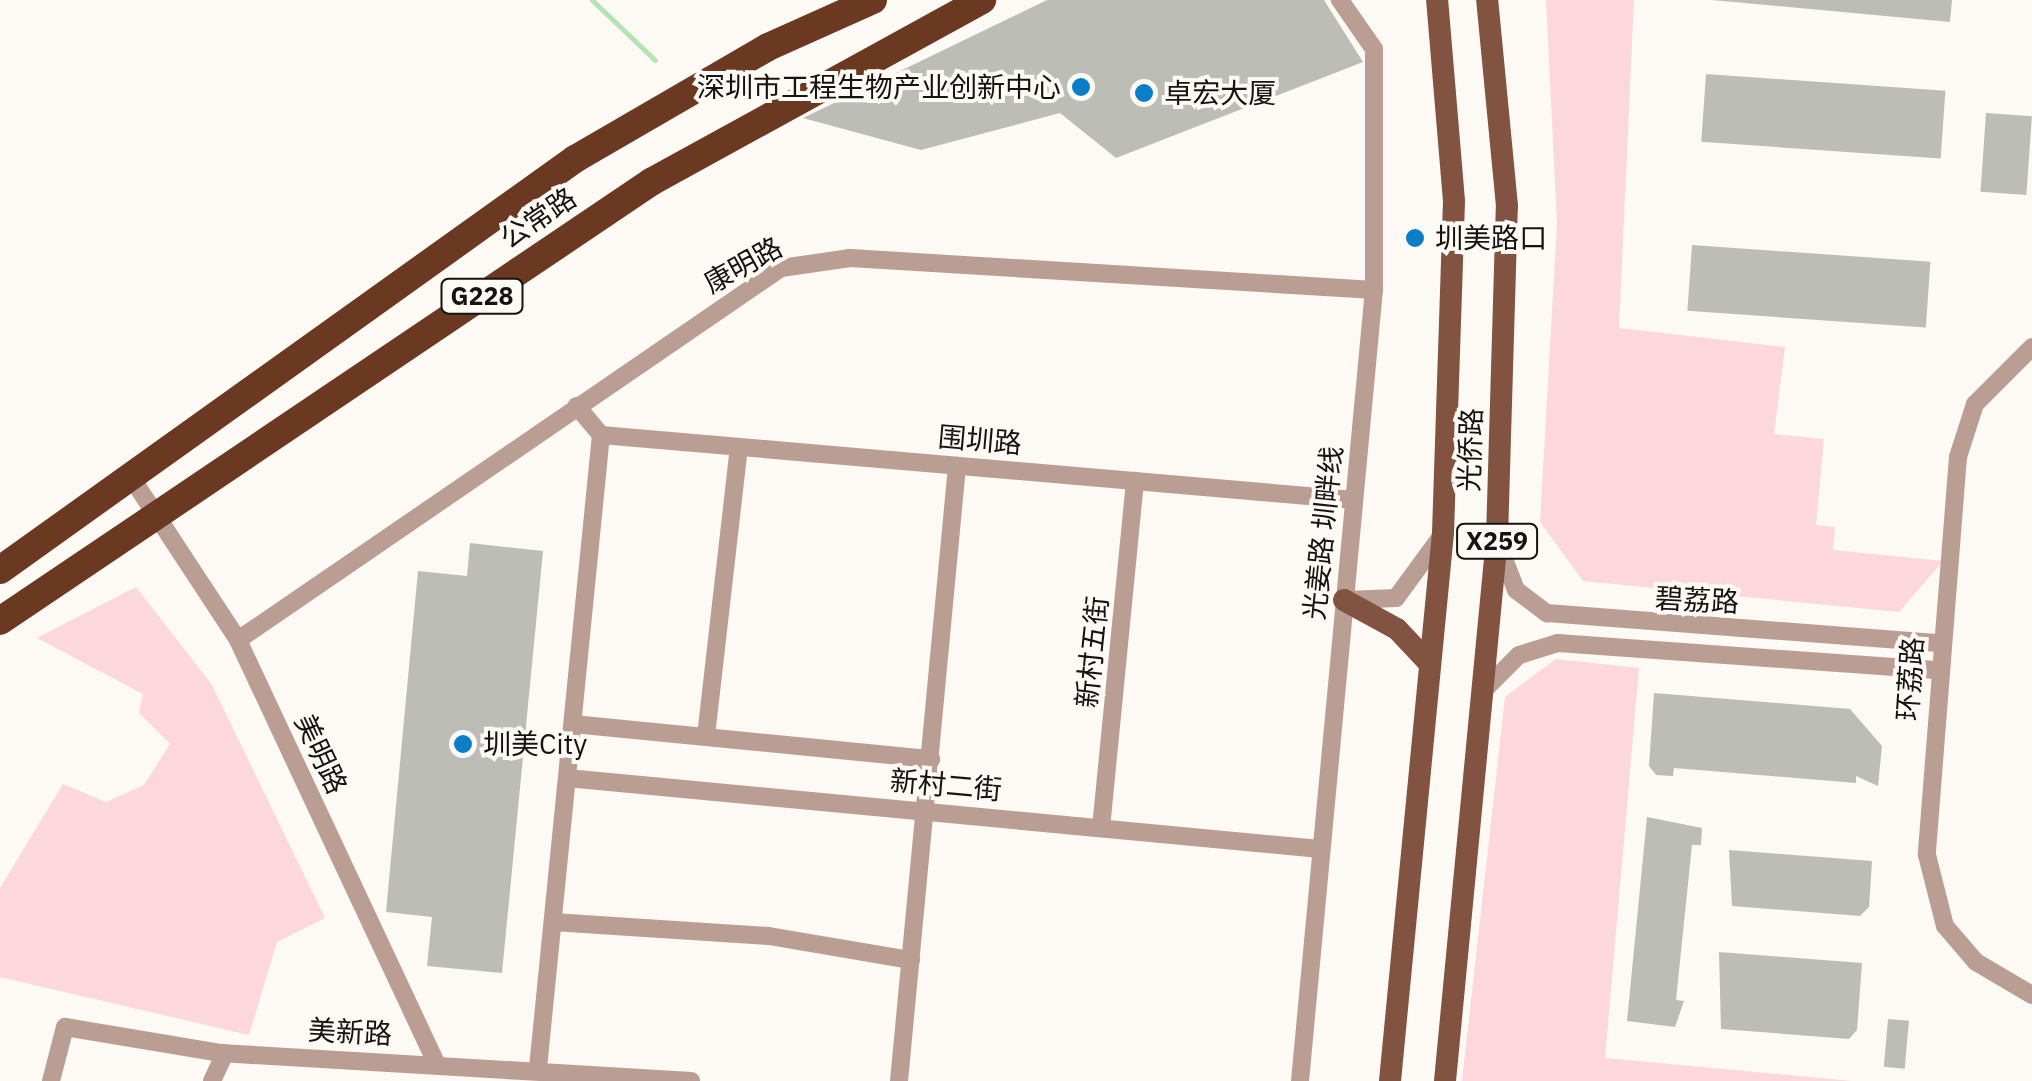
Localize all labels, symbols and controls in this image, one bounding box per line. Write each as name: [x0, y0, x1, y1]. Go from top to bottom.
place label: 深圳市工程生物产业创新中心: [697, 70, 1061, 104]
marker: 深圳市工程生物产业创新中心: [1070, 76, 1092, 98]
place label: 卓宏大厦: [1164, 76, 1276, 110]
marker: 卓宏大厦: [1133, 82, 1155, 104]
street label: 公常路: [494, 181, 582, 255]
place label: 圳美路口: [1435, 221, 1547, 255]
marker: 圳美路口: [1404, 227, 1426, 249]
street label: 康明路: [698, 230, 788, 300]
road number: G228: [440, 276, 524, 316]
street label: 光侨路: [1452, 407, 1488, 493]
street label: 围圳路: [937, 420, 1023, 460]
street label: 光姜路 圳畔线: [1297, 444, 1349, 622]
road number: X259: [1454, 521, 1540, 561]
street label: 碧荔路: [1654, 581, 1740, 619]
street label: 新村五街: [1069, 595, 1115, 709]
street label: 环荔路: [1890, 636, 1930, 722]
street label: 美明路: [288, 709, 354, 799]
place label: 圳美City: [483, 727, 587, 761]
marker: 圳美City: [452, 733, 474, 755]
street label: 新村二街: [889, 763, 1003, 807]
street label: 美新路: [307, 1013, 393, 1051]

